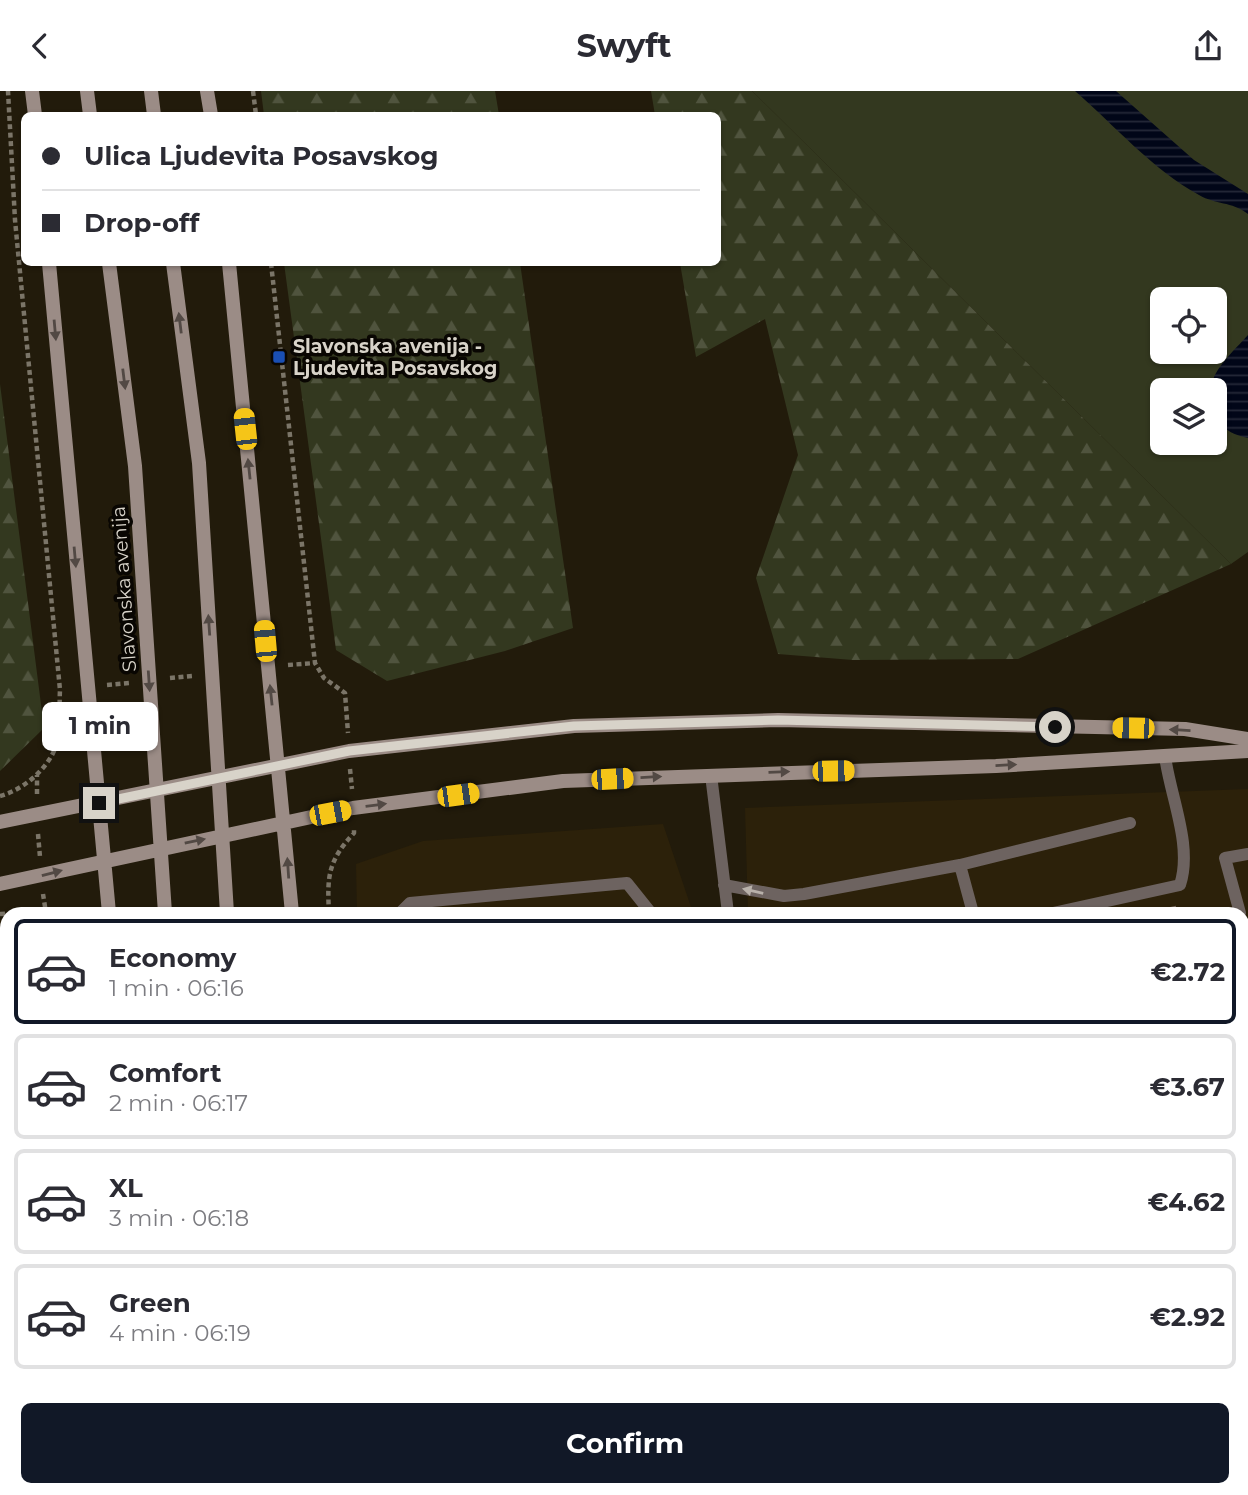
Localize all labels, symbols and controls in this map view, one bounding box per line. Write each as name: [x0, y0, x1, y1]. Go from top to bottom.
text: Swyft: [576, 26, 672, 65]
icon: back: [21, 27, 59, 65]
icon: share: [1189, 27, 1227, 65]
text: Ulica Ljudevita Posavskog: [84, 140, 438, 172]
text: Drop-off: [84, 207, 199, 239]
map controls: [1150, 287, 1227, 455]
button: locate: [1150, 287, 1227, 364]
one-way arrow: [175, 312, 186, 334]
one-way arrow: [50, 320, 61, 342]
place label: Slavonska avenija - Ljudevita Posavskog: [293, 335, 497, 380]
marker: Slavonska avenija - Ljudevita Posavskog: [271, 349, 287, 365]
one-way arrow: [118, 368, 129, 390]
button: layers: [1150, 378, 1227, 455]
car: [233, 407, 258, 451]
one-way arrow: [243, 458, 254, 480]
street label: Slavonska avenija: [107, 505, 141, 673]
one-way arrow: [70, 546, 81, 568]
one-way arrow: [203, 614, 214, 636]
car: [253, 619, 278, 663]
one-way arrow: [144, 670, 155, 692]
one-way arrow: [265, 684, 276, 706]
callout: 1 min: [41, 701, 157, 751]
route start: [1039, 711, 1071, 743]
text: 1 min: [69, 712, 131, 740]
car: [1112, 717, 1155, 739]
one-way arrow: [1169, 724, 1191, 735]
car: [812, 760, 855, 782]
one-way arrow: [996, 760, 1018, 771]
car: [591, 767, 634, 791]
one-way arrow: [768, 767, 790, 778]
one-way arrow: [640, 772, 662, 783]
car: [436, 782, 481, 808]
route end: [83, 787, 115, 819]
car: [308, 799, 353, 827]
one-way arrow: [365, 800, 387, 811]
one-way arrow: [184, 835, 206, 846]
one-way arrow: [282, 857, 293, 879]
one-way arrow: [42, 867, 64, 878]
one-way arrow: [742, 886, 764, 897]
icon: car: [25, 940, 88, 1003]
text: Economy: [109, 942, 236, 974]
text: €2.72: [1151, 956, 1225, 988]
text: 1 min · 06:16: [109, 974, 244, 1002]
icon: car: [25, 1055, 88, 1118]
text: Comfort: [109, 1057, 221, 1089]
text: €3.67: [1149, 1071, 1225, 1103]
text: 2 min · 06:17: [109, 1089, 248, 1117]
icon: car: [25, 1170, 88, 1233]
text: XL: [109, 1172, 143, 1204]
text: €4.62: [1147, 1186, 1225, 1218]
text: 3 min · 06:18: [109, 1204, 249, 1232]
icon: car: [25, 1285, 88, 1348]
text: Green: [109, 1287, 191, 1319]
text: €2.92: [1150, 1301, 1225, 1333]
text: 4 min · 06:19: [109, 1319, 251, 1347]
button: Confirm: [21, 1403, 1229, 1483]

